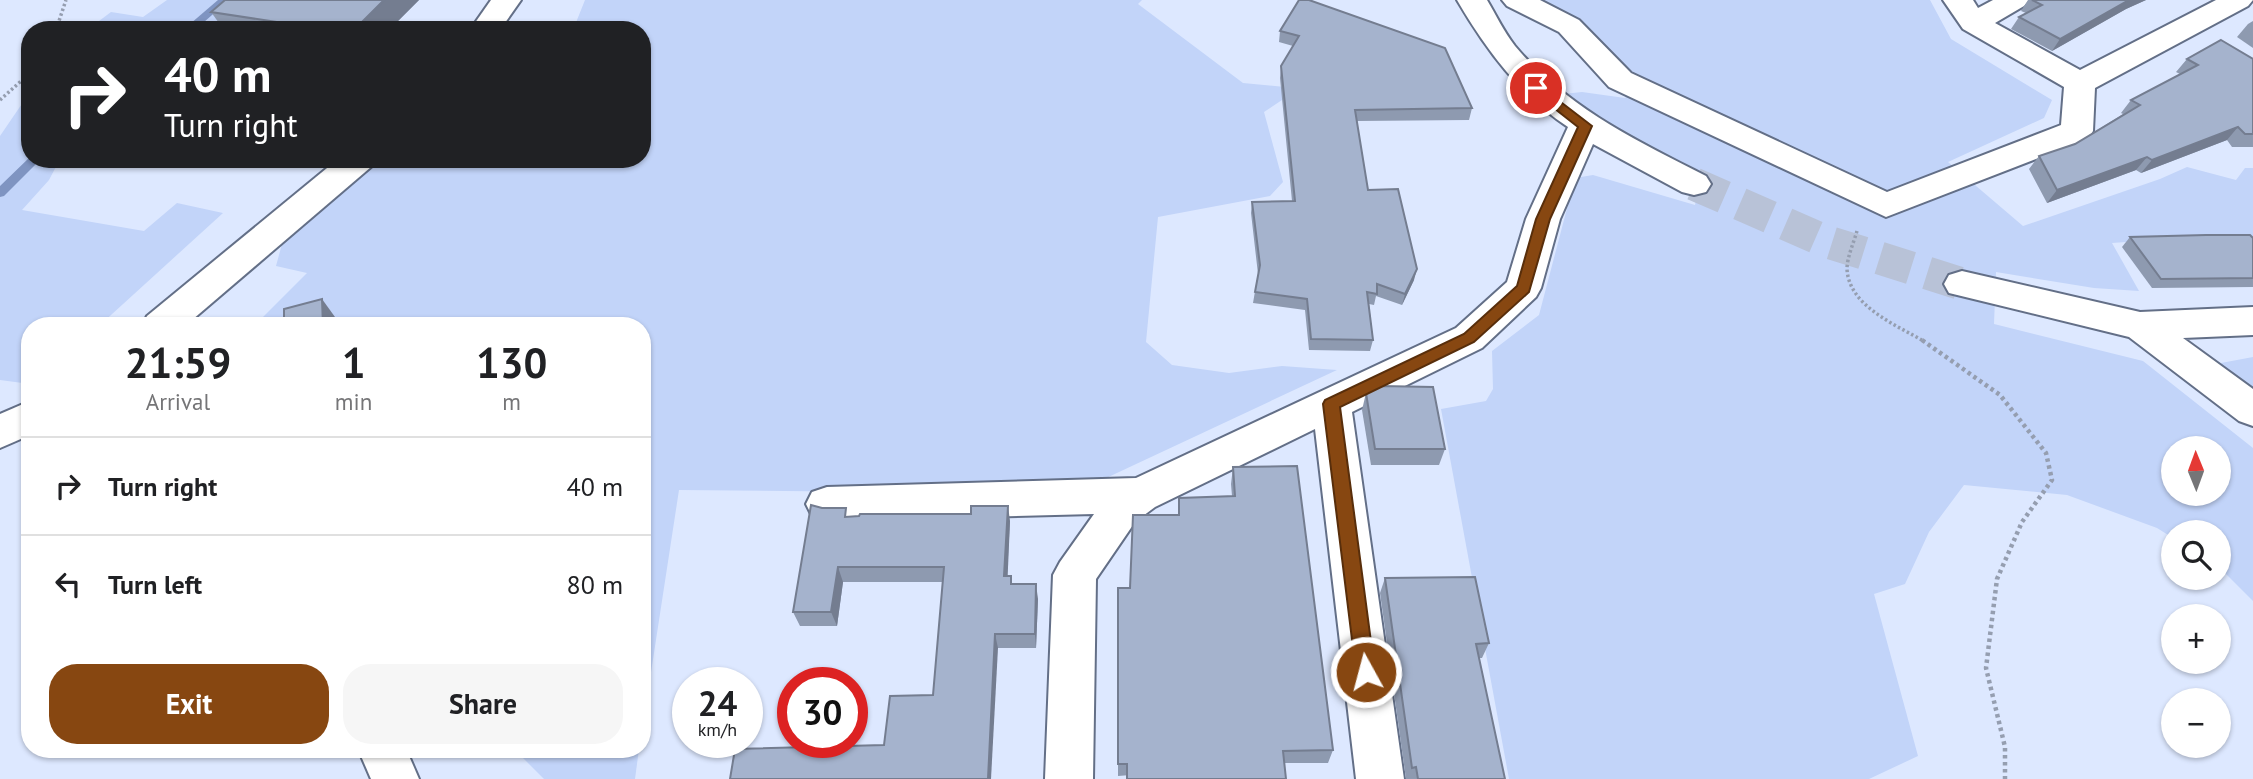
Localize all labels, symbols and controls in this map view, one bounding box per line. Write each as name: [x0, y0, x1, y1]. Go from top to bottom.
text: 40 m: [164, 42, 271, 106]
icon: right: [49, 49, 140, 140]
pin: [1506, 58, 1566, 118]
icon: arrive: [1517, 69, 1555, 107]
text: Turn right: [164, 104, 298, 146]
text: 21:59: [125, 335, 231, 390]
text: 1: [342, 335, 365, 390]
text: 130: [476, 335, 547, 390]
text: Arrival: [146, 387, 210, 416]
text: min: [335, 387, 372, 416]
text: m: [502, 387, 521, 416]
north arrow: [2161, 436, 2231, 506]
map controls: [2161, 436, 2231, 758]
icon: right: [49, 467, 87, 505]
text: Turn right: [108, 470, 217, 503]
text: 40 m: [567, 470, 623, 503]
button: search: [2161, 520, 2231, 590]
icon: left: [49, 565, 87, 603]
text: Turn left: [108, 568, 202, 601]
text: 80 m: [567, 568, 623, 601]
button: +: [2161, 604, 2231, 674]
position arrow: [1329, 635, 1403, 709]
button: Exit: [49, 664, 329, 744]
button: Share: [343, 664, 623, 744]
speed limit sign: 30: [777, 667, 868, 758]
text: 24: [698, 680, 737, 726]
button: −: [2161, 688, 2231, 758]
text: km/h: [698, 718, 737, 741]

